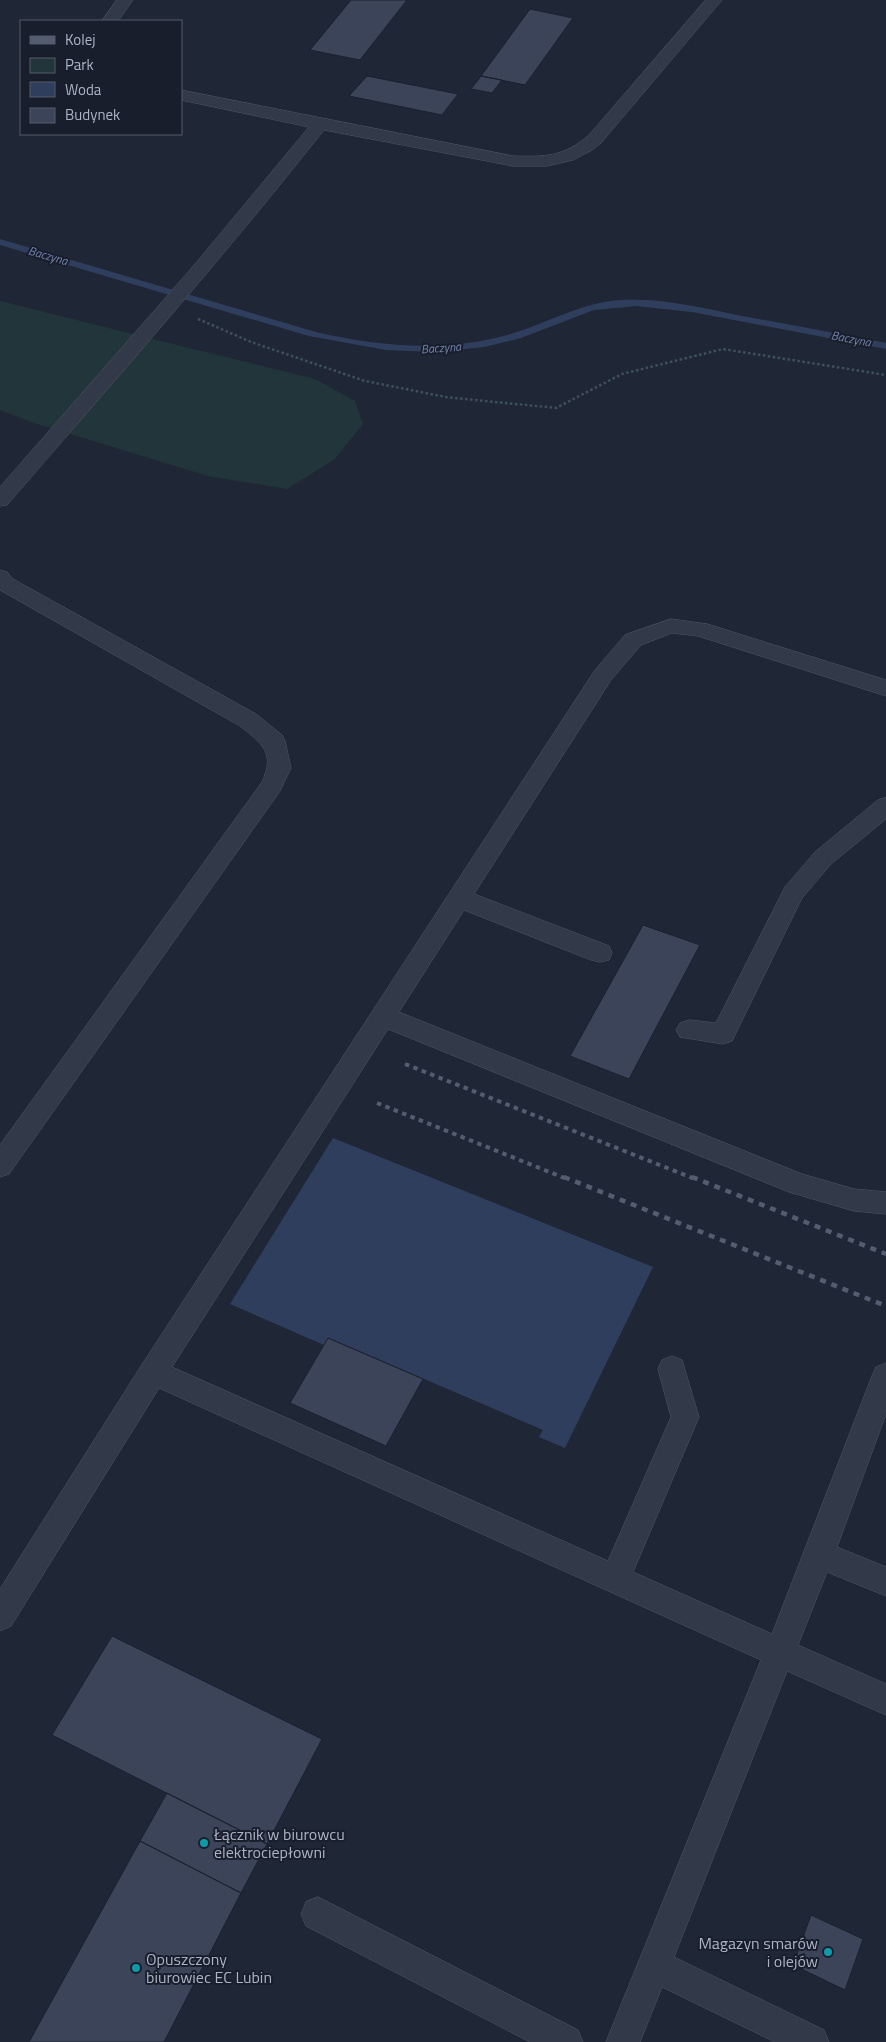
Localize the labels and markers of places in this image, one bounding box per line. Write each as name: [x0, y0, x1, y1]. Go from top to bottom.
place label: Łącznik w biurowcu elektrociepłowni: [213, 1822, 345, 1864]
marker: Łącznik w biurowcu elektrociepłowni: [198, 1837, 210, 1849]
place label: Magazyn smarów i olejów: [698, 1931, 818, 1973]
marker: Magazyn smarów i olejów: [822, 1946, 834, 1958]
place label: Opuszczony biurowiec EC Lubin: [146, 1947, 272, 1989]
marker: Opuszczony biurowiec EC Lubin: [130, 1962, 142, 1974]

